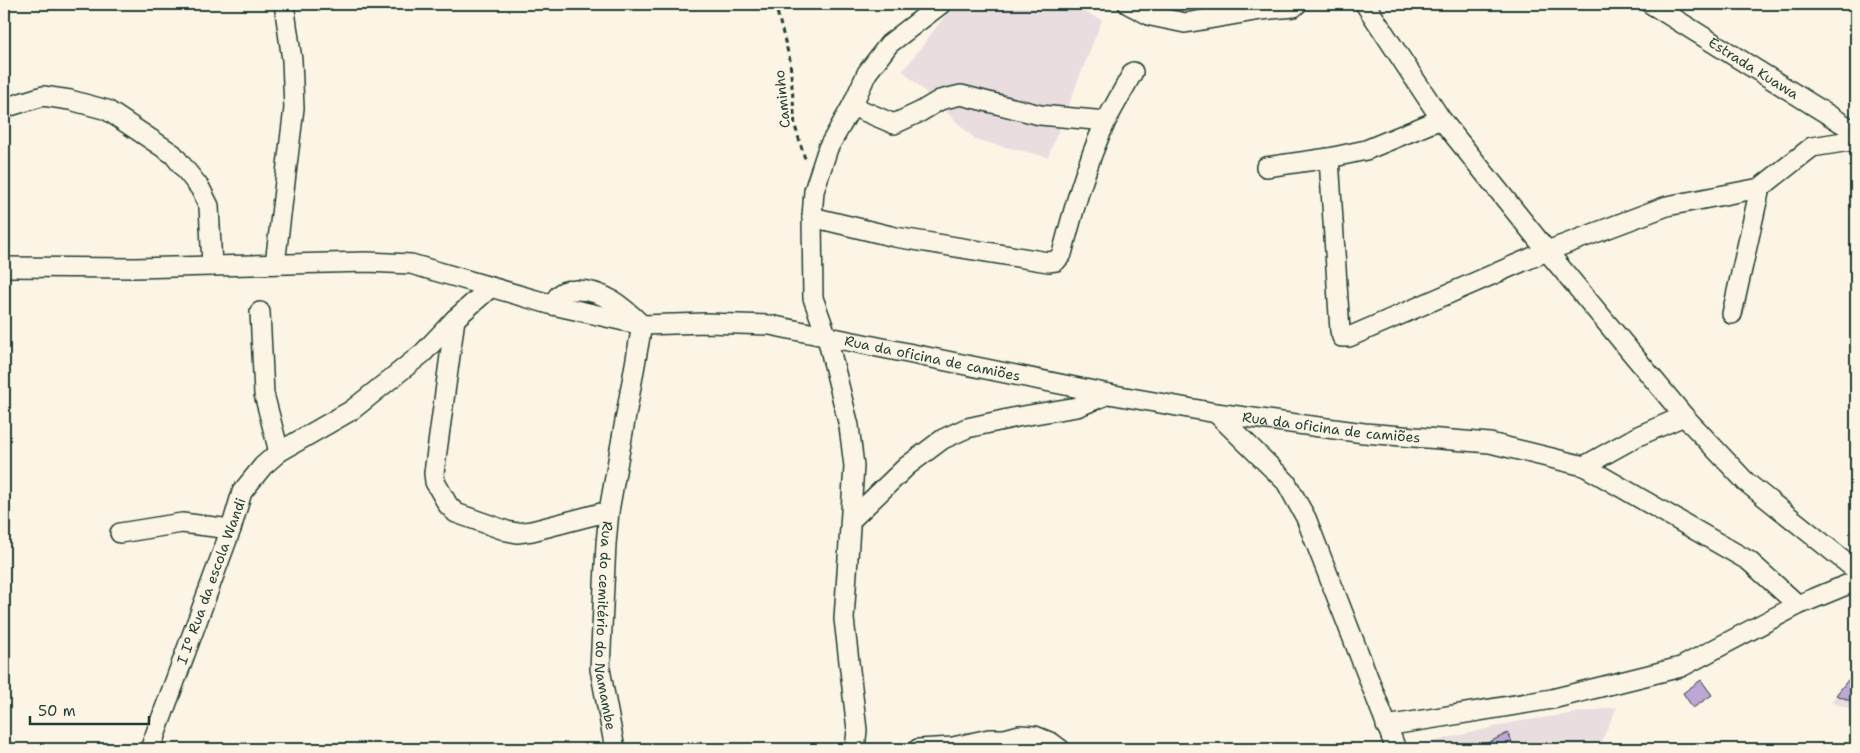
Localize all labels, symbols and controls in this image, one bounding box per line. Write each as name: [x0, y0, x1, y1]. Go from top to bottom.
street label: Estrada Kuawa: [1705, 33, 1802, 103]
street label: Caminho: [770, 69, 794, 129]
street label: Rua da oficina de camiões: [843, 331, 1022, 385]
street label: Rua da oficina de camiões: [1241, 408, 1421, 446]
street label: I Iº Rua da escola Wandi: [172, 495, 250, 667]
street label: Rua do cemitério do Namambe: [591, 520, 620, 732]
scale bar: [30, 693, 149, 725]
text: 50 m: [38, 701, 76, 721]

